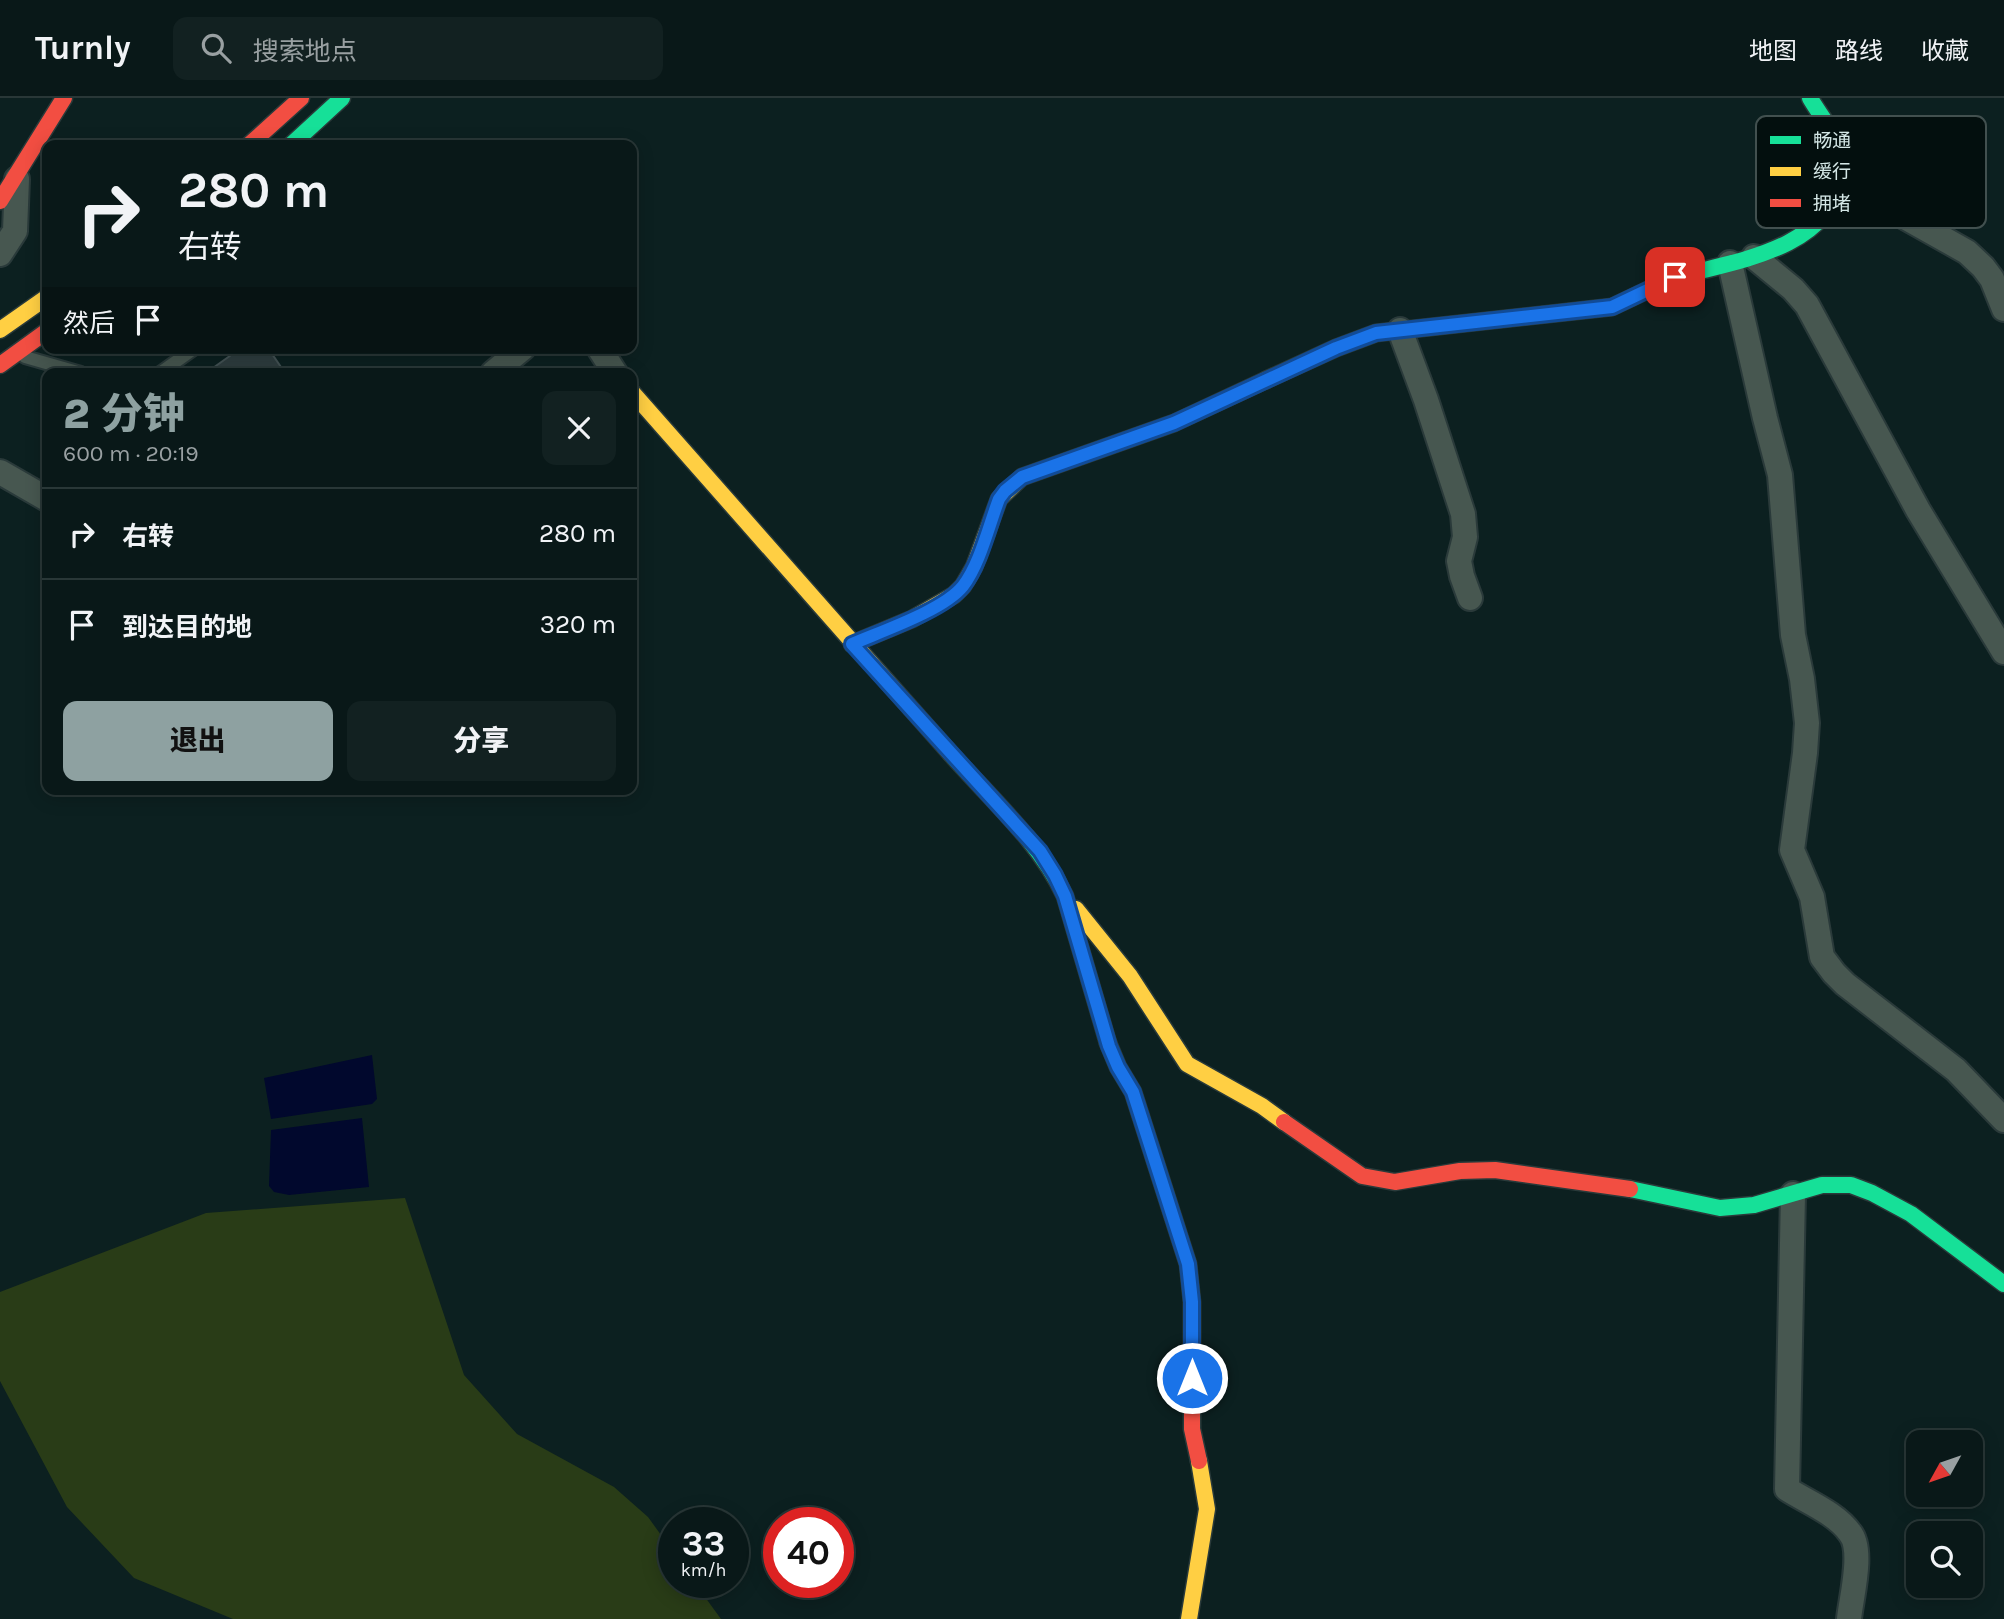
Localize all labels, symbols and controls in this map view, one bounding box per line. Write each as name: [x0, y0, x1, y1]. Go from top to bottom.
search box: [173, 17, 663, 80]
text: Turnly: [35, 29, 131, 67]
icon: search: [197, 29, 235, 67]
text: 搜索地点: [253, 36, 357, 67]
text: 地图: [1749, 37, 1797, 65]
text: 路线: [1835, 37, 1883, 65]
text: 收藏: [1921, 37, 1969, 65]
legend: [1756, 116, 1986, 228]
text: 畅通: [1813, 130, 1851, 152]
text: 缓行: [1813, 161, 1851, 183]
text: 280 m: [178, 162, 329, 219]
icon: right: [63, 168, 154, 259]
text: 拥堵: [1813, 193, 1851, 215]
text: 右转: [178, 229, 242, 266]
pin: [1645, 247, 1705, 307]
icon: arrive: [1656, 258, 1694, 296]
icon: arrive: [129, 301, 167, 339]
text: 然后: [63, 308, 115, 339]
text: 2 分钟: [63, 389, 185, 439]
button: close: [542, 391, 616, 465]
text: 600 m · 20:19: [63, 440, 199, 467]
icon: right: [63, 515, 101, 553]
text: 280 m: [539, 518, 616, 549]
text: 右转: [122, 521, 174, 552]
icon: arrive: [63, 606, 101, 644]
text: 320 m: [540, 609, 616, 640]
text: 到达目的地: [122, 612, 252, 643]
button: 退出: [63, 701, 333, 781]
button: 分享: [347, 701, 616, 781]
position arrow: [1155, 1341, 1229, 1415]
north arrow: [1906, 1430, 1983, 1507]
map controls: [1906, 1430, 1983, 1598]
speed limit sign: 40: [763, 1507, 854, 1598]
button: search: [1906, 1521, 1983, 1598]
text: 33: [682, 1523, 725, 1564]
text: km/h: [681, 1559, 726, 1581]

